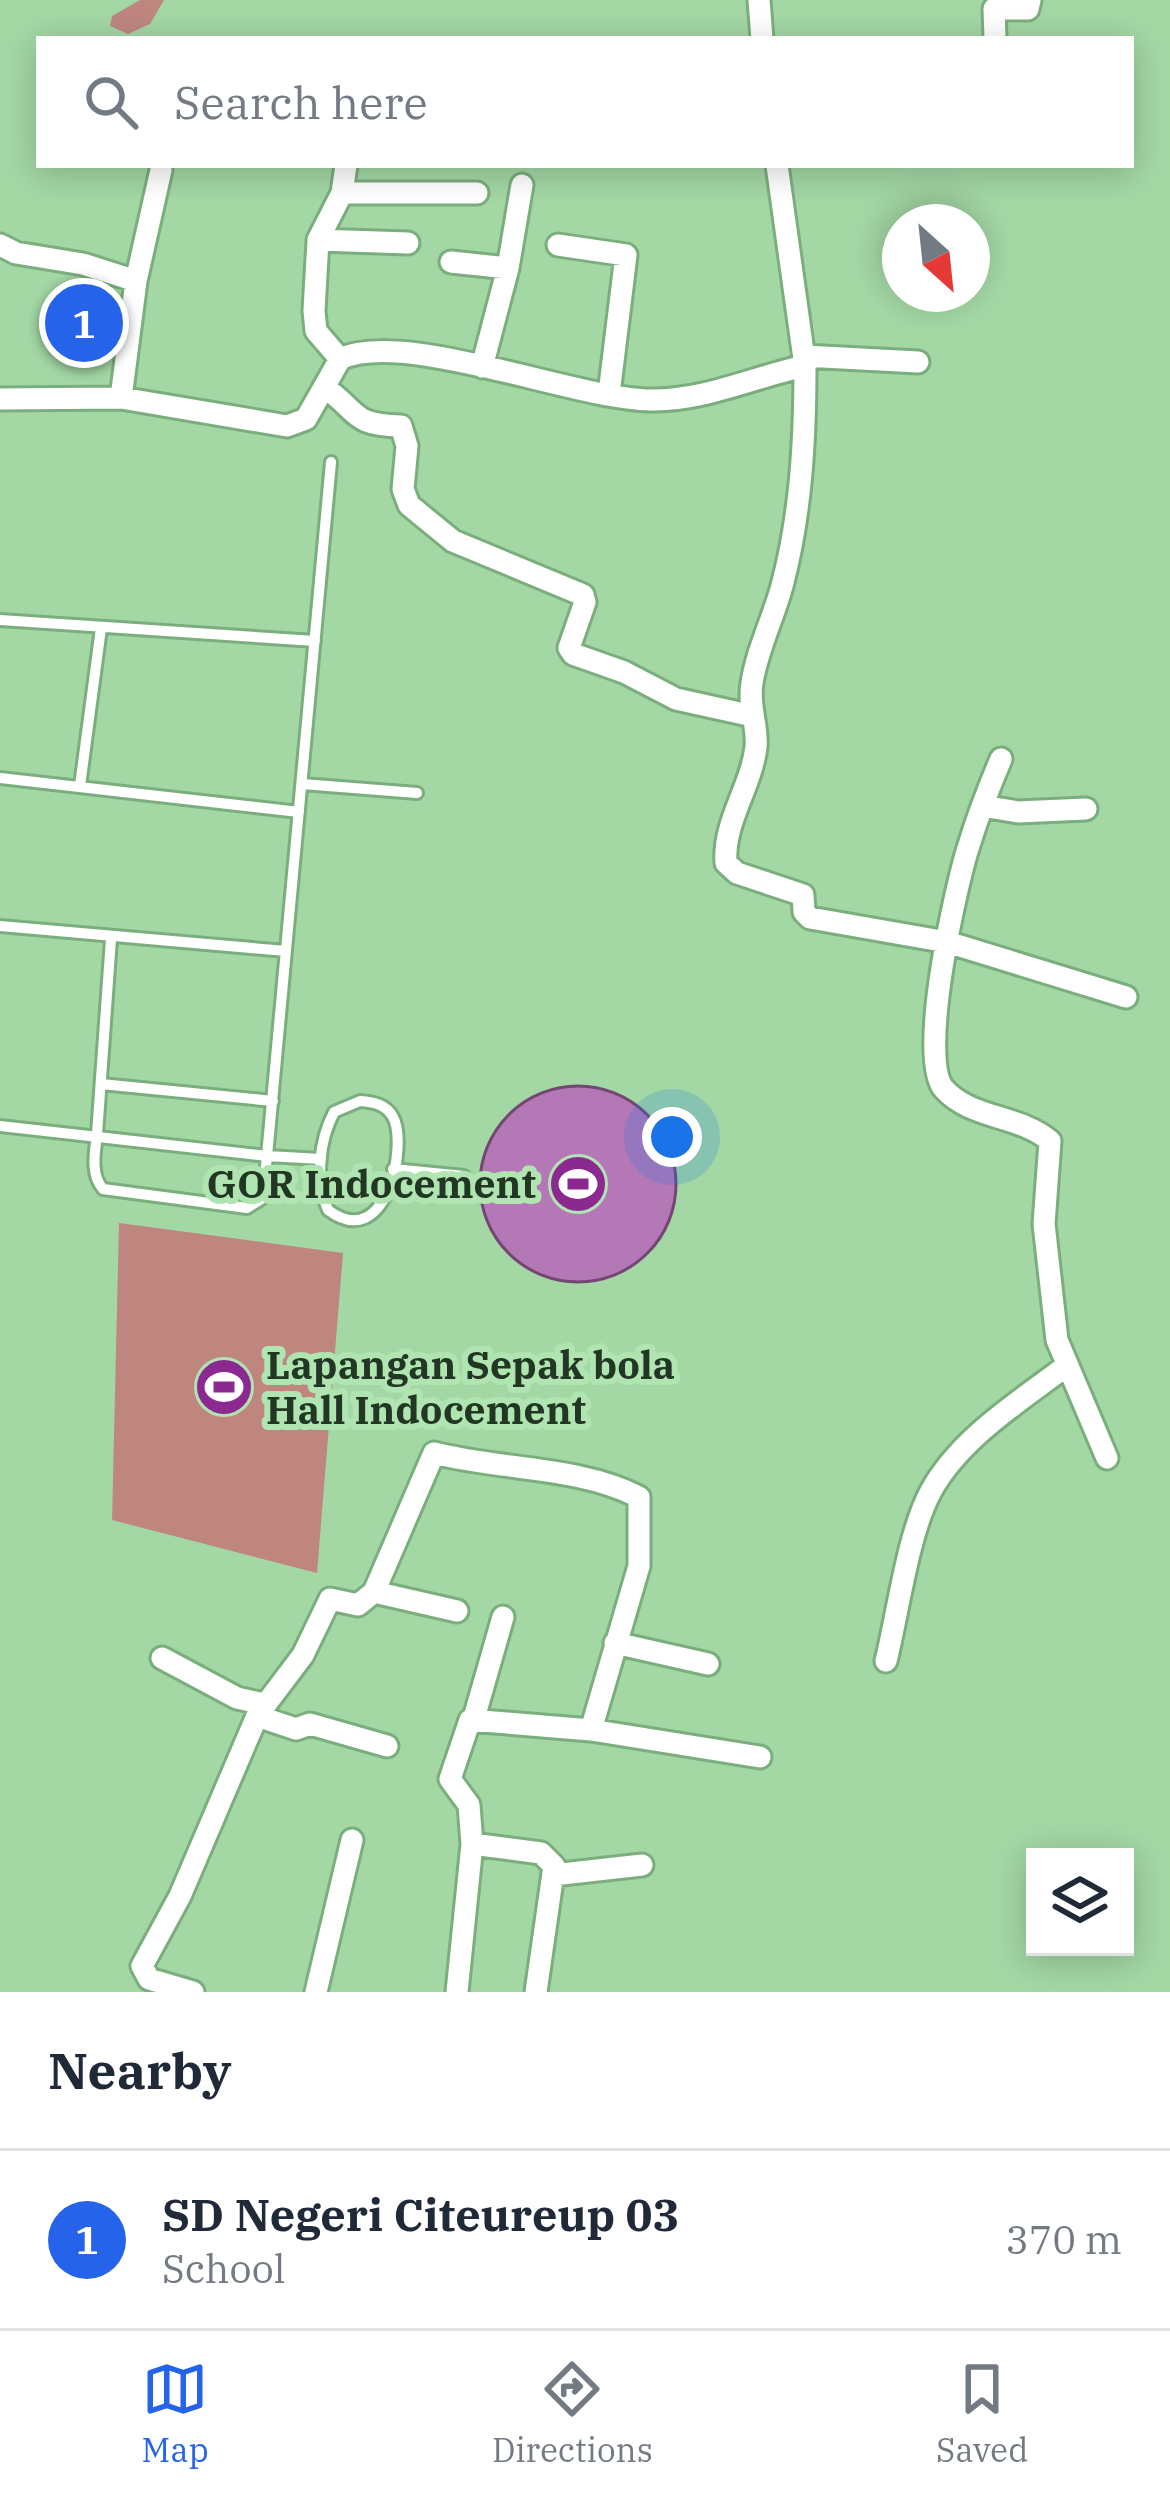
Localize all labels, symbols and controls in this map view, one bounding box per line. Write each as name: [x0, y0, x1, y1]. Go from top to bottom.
search box: [36, 36, 1134, 168]
icon: search: [78, 69, 144, 135]
text: Search here: [174, 73, 428, 131]
north arrow: [882, 204, 990, 312]
pin: 1: [45, 278, 123, 368]
your location: [642, 1107, 702, 1167]
sports icon: GOR Indocement: [547, 1153, 609, 1215]
place label: GOR Indocement: [206, 1158, 536, 1209]
place label: Lapangan Sepak bola Hall Indocement: [266, 1339, 675, 1435]
sports icon: Lapangan Sepak bola Hall Indocement: [193, 1356, 255, 1418]
map controls: [1026, 1848, 1134, 1956]
button: layers: [1026, 1848, 1134, 1956]
text: Nearby: [48, 2037, 232, 2103]
text: SD Negeri Citeureup 03: [162, 2185, 680, 2243]
text: 1: [75, 2214, 99, 2265]
text: 370 m: [1006, 2214, 1122, 2265]
text: School: [162, 2243, 285, 2294]
tab: Map: [142, 2356, 209, 2471]
tab: Directions: [492, 2356, 653, 2471]
tab: Saved: [936, 2356, 1028, 2471]

